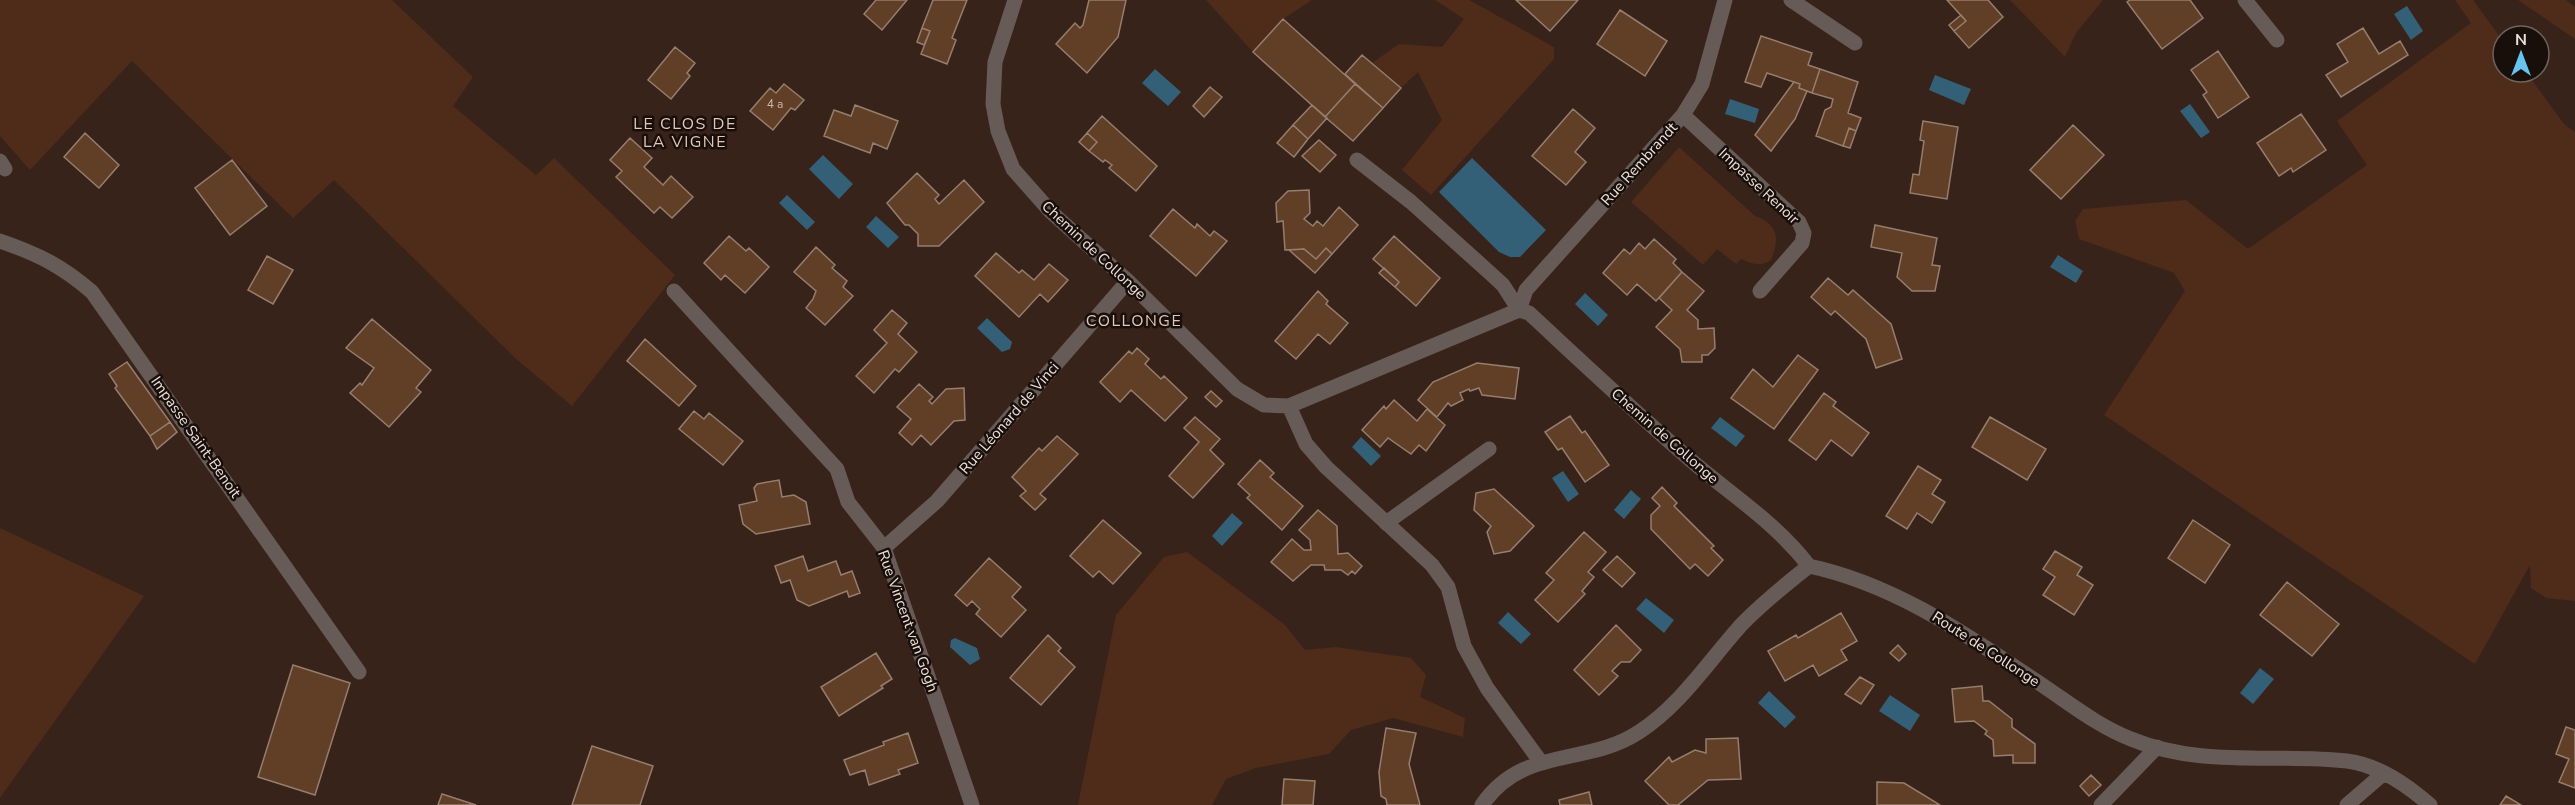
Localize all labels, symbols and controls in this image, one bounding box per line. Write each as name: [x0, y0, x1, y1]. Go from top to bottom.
north arrow: [2491, 24, 2551, 84]
text: N: [2515, 29, 2527, 51]
house number: 4 a: [767, 96, 783, 112]
district label: LE CLOS DE LA VIGNE: [633, 113, 737, 153]
street label: Rue Rembrandt: [1596, 118, 1682, 210]
street label: Impasse Renoir: [1714, 143, 1804, 229]
street label: Chemin de Collonge: [1037, 196, 1151, 304]
district label: COLLONGE: [1086, 310, 1182, 332]
street label: Rue Léonard de Vinci: [955, 358, 1063, 478]
street label: Impasse Saint-Benoit: [147, 372, 246, 502]
street label: Chemin de Collonge: [1607, 384, 1723, 488]
street label: Rue Vincent van Gogh: [873, 547, 943, 695]
street label: Route de Collonge: [1928, 607, 2044, 691]

